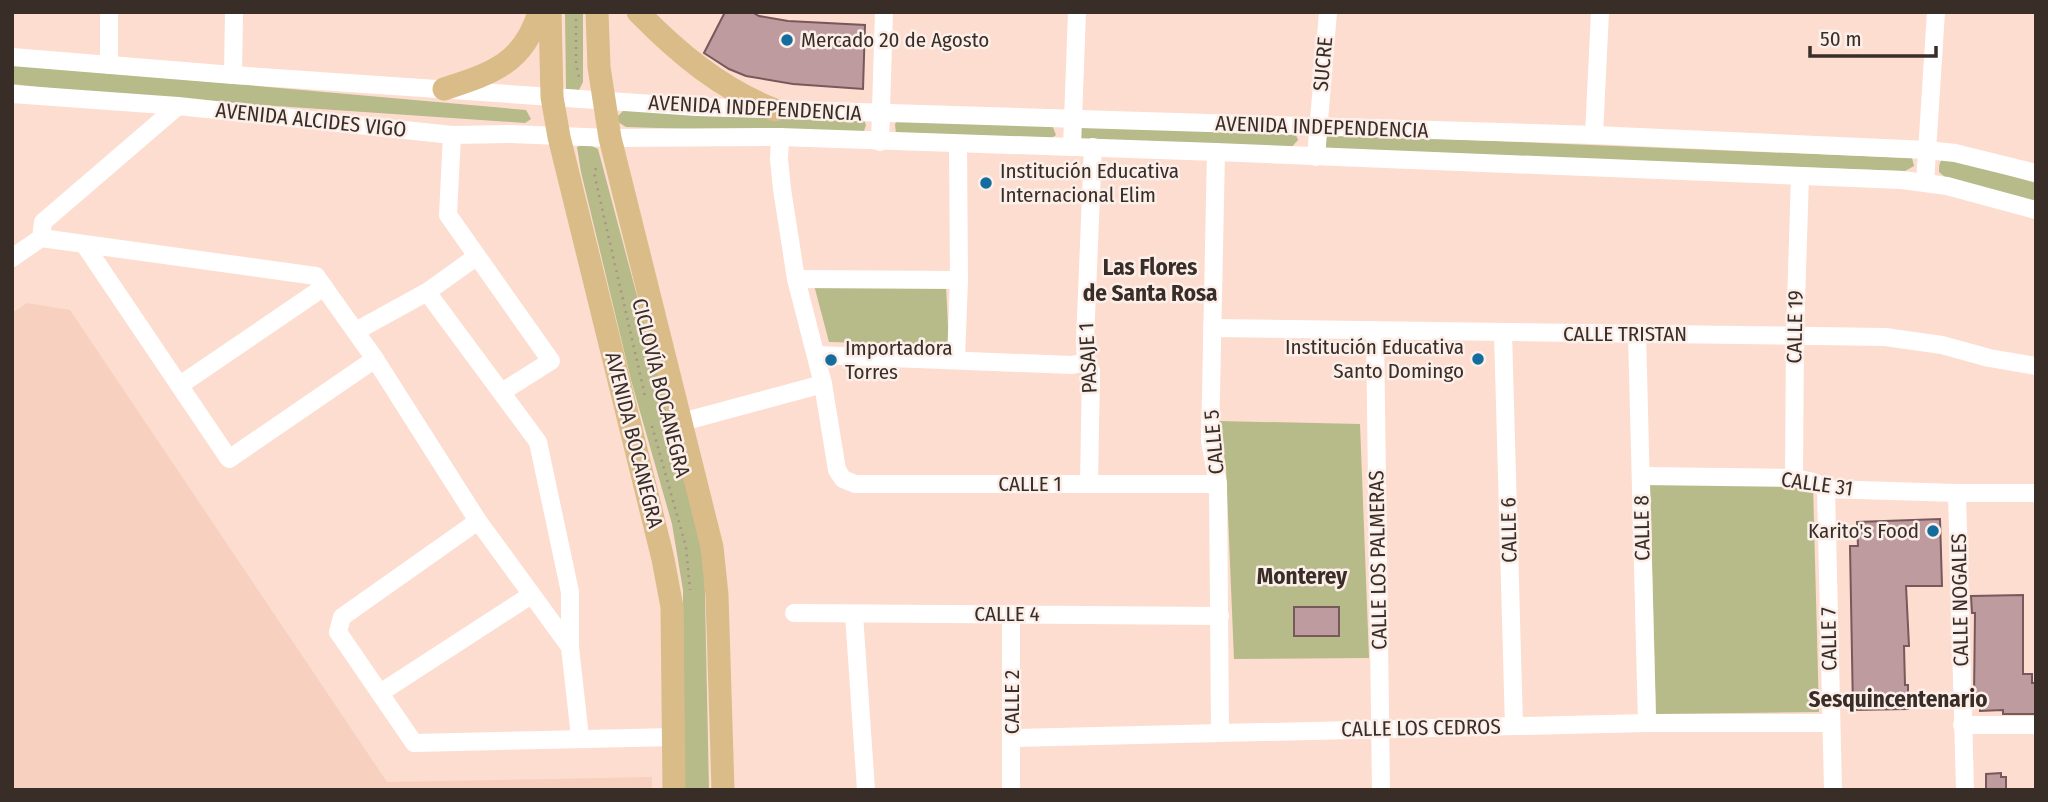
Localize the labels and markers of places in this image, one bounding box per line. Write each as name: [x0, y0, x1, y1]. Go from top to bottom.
place label: Mercado 20 de Agosto: [801, 27, 989, 53]
marker: Mercado 20 de Agosto: [779, 32, 795, 48]
place label: Institución Educativa Internacional Elim: [1000, 158, 1179, 208]
marker: Institución Educativa Internacional Elim: [978, 175, 994, 191]
place label: Institución Educativa Santo Domingo: [1285, 334, 1464, 384]
place label: Importadora Torres: [845, 335, 952, 385]
marker: Institución Educativa Santo Domingo: [1470, 351, 1486, 367]
marker: Importadora Torres: [823, 352, 839, 368]
place label: Karito's Food: [1808, 518, 1919, 544]
marker: Karito's Food: [1925, 523, 1941, 539]

